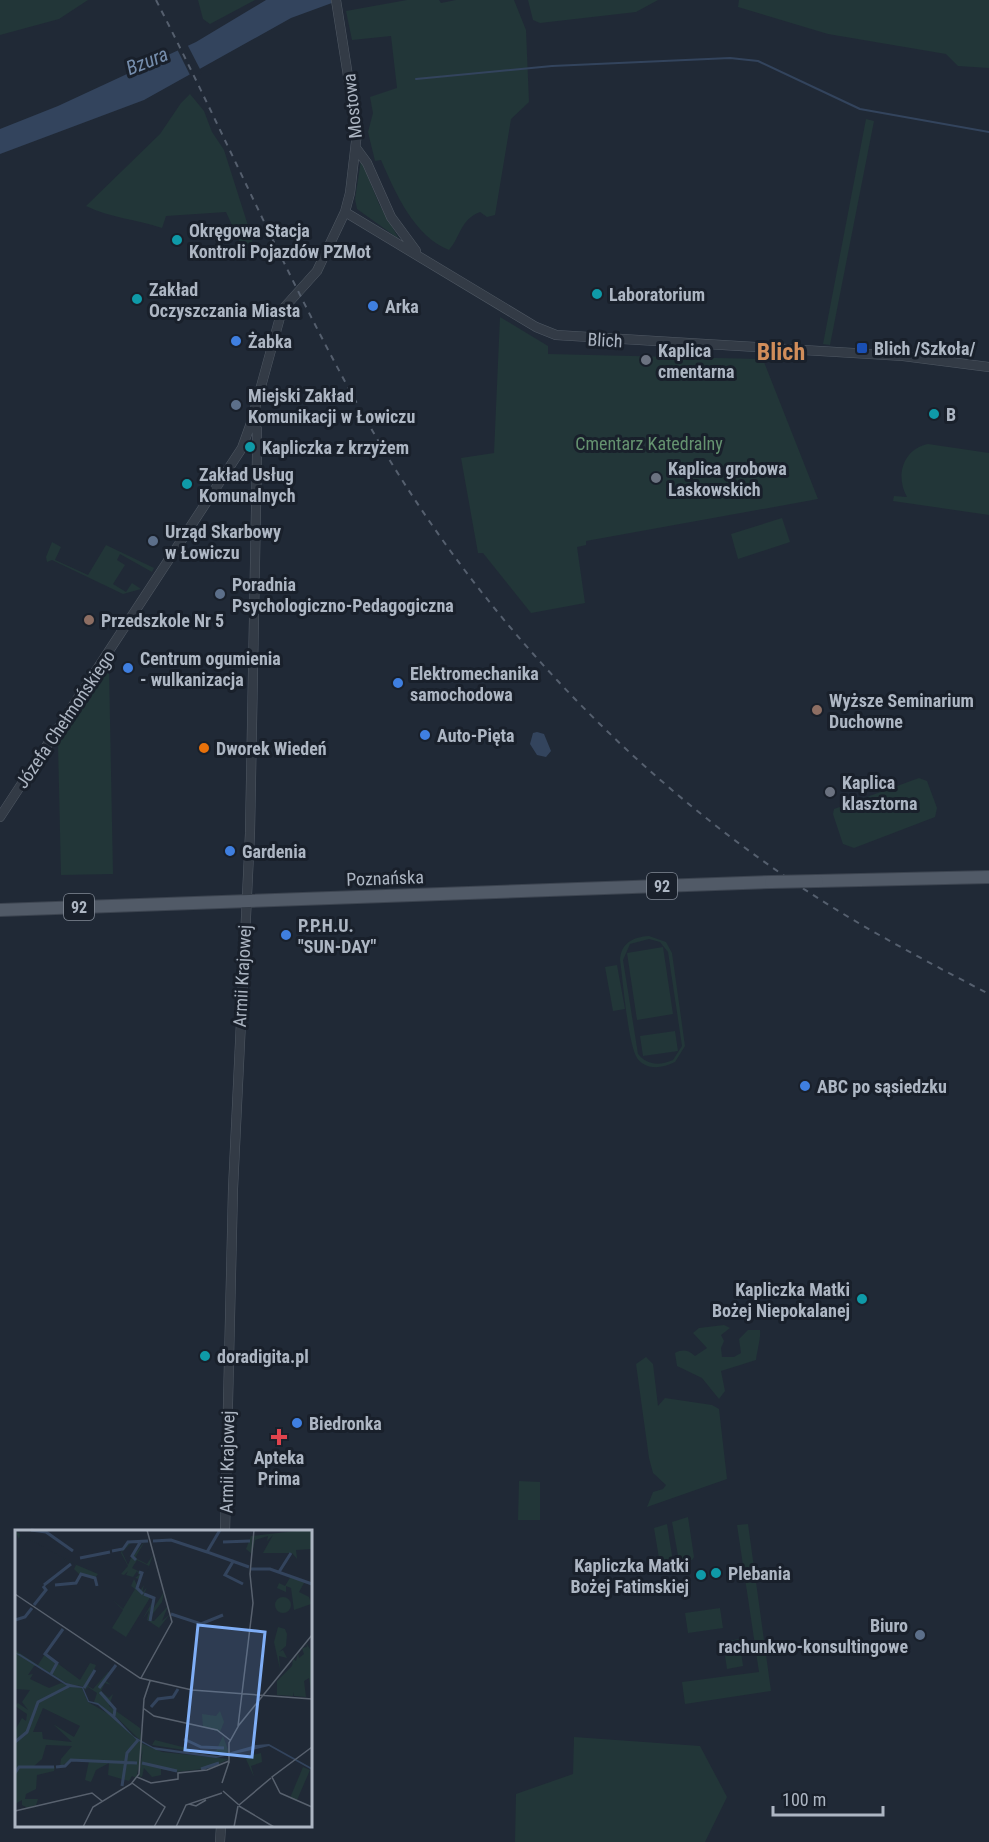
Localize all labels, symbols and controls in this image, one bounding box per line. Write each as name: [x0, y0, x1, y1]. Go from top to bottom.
water label: Bzura: [122, 42, 172, 80]
street label: Mostowa: [338, 72, 366, 140]
place label: Okręgowa Stacja Kontroli Pojazdów PZMot: [189, 220, 371, 262]
marker: Okręgowa Stacja Kontroli Pojazdów PZMot: [170, 233, 184, 247]
place label: Zakład Oczyszczania Miasta: [149, 279, 300, 321]
place label: Laboratorium: [609, 284, 705, 305]
marker: Laboratorium: [590, 287, 604, 301]
marker: Zakład Oczyszczania Miasta: [130, 292, 144, 306]
place label: Arka: [385, 296, 419, 317]
marker: Arka: [366, 299, 380, 313]
street label: Blich: [587, 329, 623, 351]
place label: Żabka: [248, 331, 292, 352]
marker: Żabka: [229, 334, 243, 348]
district label: Blich: [757, 338, 805, 366]
place label: Blich /Szkoła/: [874, 338, 975, 359]
place label: Kaplica cmentarna: [658, 340, 734, 382]
marker: Blich /Szkoła/: [855, 341, 869, 355]
marker: Kaplica cmentarna: [639, 353, 653, 367]
place label: Miejski Zakład Komunikacji w Łowiczu: [248, 385, 415, 427]
marker: Miejski Zakład Komunikacji w Łowiczu: [229, 398, 243, 412]
place label: B: [946, 404, 956, 425]
marker: B: [927, 407, 941, 421]
park label: Cmentarz Katedralny: [575, 433, 723, 454]
place label: Kapliczka z krzyżem: [262, 437, 409, 458]
marker: Kapliczka z krzyżem: [243, 440, 257, 454]
place label: Kaplica grobowa Laskowskich: [668, 458, 787, 500]
place label: Zakład Usług Komunalnych: [199, 464, 296, 506]
marker: Kaplica grobowa Laskowskich: [649, 471, 663, 485]
marker: Zakład Usług Komunalnych: [180, 477, 194, 491]
place label: Urząd Skarbowy w Łowiczu: [165, 521, 281, 563]
marker: Urząd Skarbowy w Łowiczu: [146, 534, 160, 548]
place label: Poradnia Psychologiczno-Pedagogiczna: [232, 574, 454, 616]
marker: Poradnia Psychologiczno-Pedagogiczna: [213, 587, 227, 601]
place label: Przedszkole Nr 5: [101, 610, 224, 631]
marker: Przedszkole Nr 5: [82, 613, 96, 627]
street label: Józefa Chełmońskiego: [11, 646, 119, 792]
place label: Centrum ogumienia - wulkanizacja: [140, 648, 281, 690]
marker: Centrum ogumienia - wulkanizacja: [121, 661, 135, 675]
place label: Elektromechanika samochodowa: [410, 663, 539, 705]
marker: Elektromechanika samochodowa: [391, 676, 405, 690]
place label: Wyższe Seminarium Duchowne: [829, 690, 974, 732]
marker: Wyższe Seminarium Duchowne: [810, 703, 824, 717]
place label: Auto-Pięta: [437, 725, 515, 746]
marker: Auto-Pięta: [418, 728, 432, 742]
place label: Dworek Wiedeń: [216, 738, 327, 759]
marker: Dworek Wiedeń: [197, 741, 211, 755]
place label: Kaplica klasztorna: [842, 772, 917, 814]
marker: Kaplica klasztorna: [823, 785, 837, 799]
place label: Gardenia: [242, 841, 306, 862]
marker: Gardenia: [223, 844, 237, 858]
street label: Poznańska: [346, 866, 424, 890]
road number: 92: [647, 873, 677, 899]
road number: 92: [64, 894, 94, 920]
place label: P.P.H.U. "SUN-DAY": [298, 915, 376, 957]
street label: Armii Krajowej: [229, 924, 255, 1028]
marker: P.P.H.U. "SUN-DAY": [279, 928, 293, 942]
place label: ABC po sąsiedzku: [817, 1076, 947, 1097]
marker: ABC po sąsiedzku: [798, 1079, 812, 1093]
place label: Kapliczka Matki Bożej Niepokalanej: [712, 1279, 850, 1321]
marker: Kapliczka Matki Bożej Niepokalanej: [855, 1292, 869, 1306]
place label: doradigita.pl: [217, 1346, 309, 1367]
marker: doradigita.pl: [198, 1349, 212, 1363]
street label: Armii Krajowej: [216, 1411, 238, 1513]
place label: Biedronka: [309, 1413, 382, 1434]
marker: Biedronka: [290, 1416, 304, 1430]
marker: Apteka Prima: [272, 1430, 286, 1444]
place label: Apteka Prima: [254, 1447, 304, 1489]
inset map: [15, 1530, 312, 1827]
place label: Kapliczka Matki Bożej Fatimskiej: [570, 1555, 689, 1597]
place label: Plebania: [728, 1563, 791, 1584]
marker: Plebania: [709, 1566, 723, 1580]
marker: Kapliczka Matki Bożej Fatimskiej: [694, 1568, 708, 1582]
place label: Biuro rachunkwo-konsultingowe: [719, 1615, 908, 1657]
marker: Biuro rachunkwo-konsultingowe: [913, 1628, 927, 1642]
scale bar: [773, 1779, 882, 1817]
text: 100 m: [782, 1789, 826, 1810]

